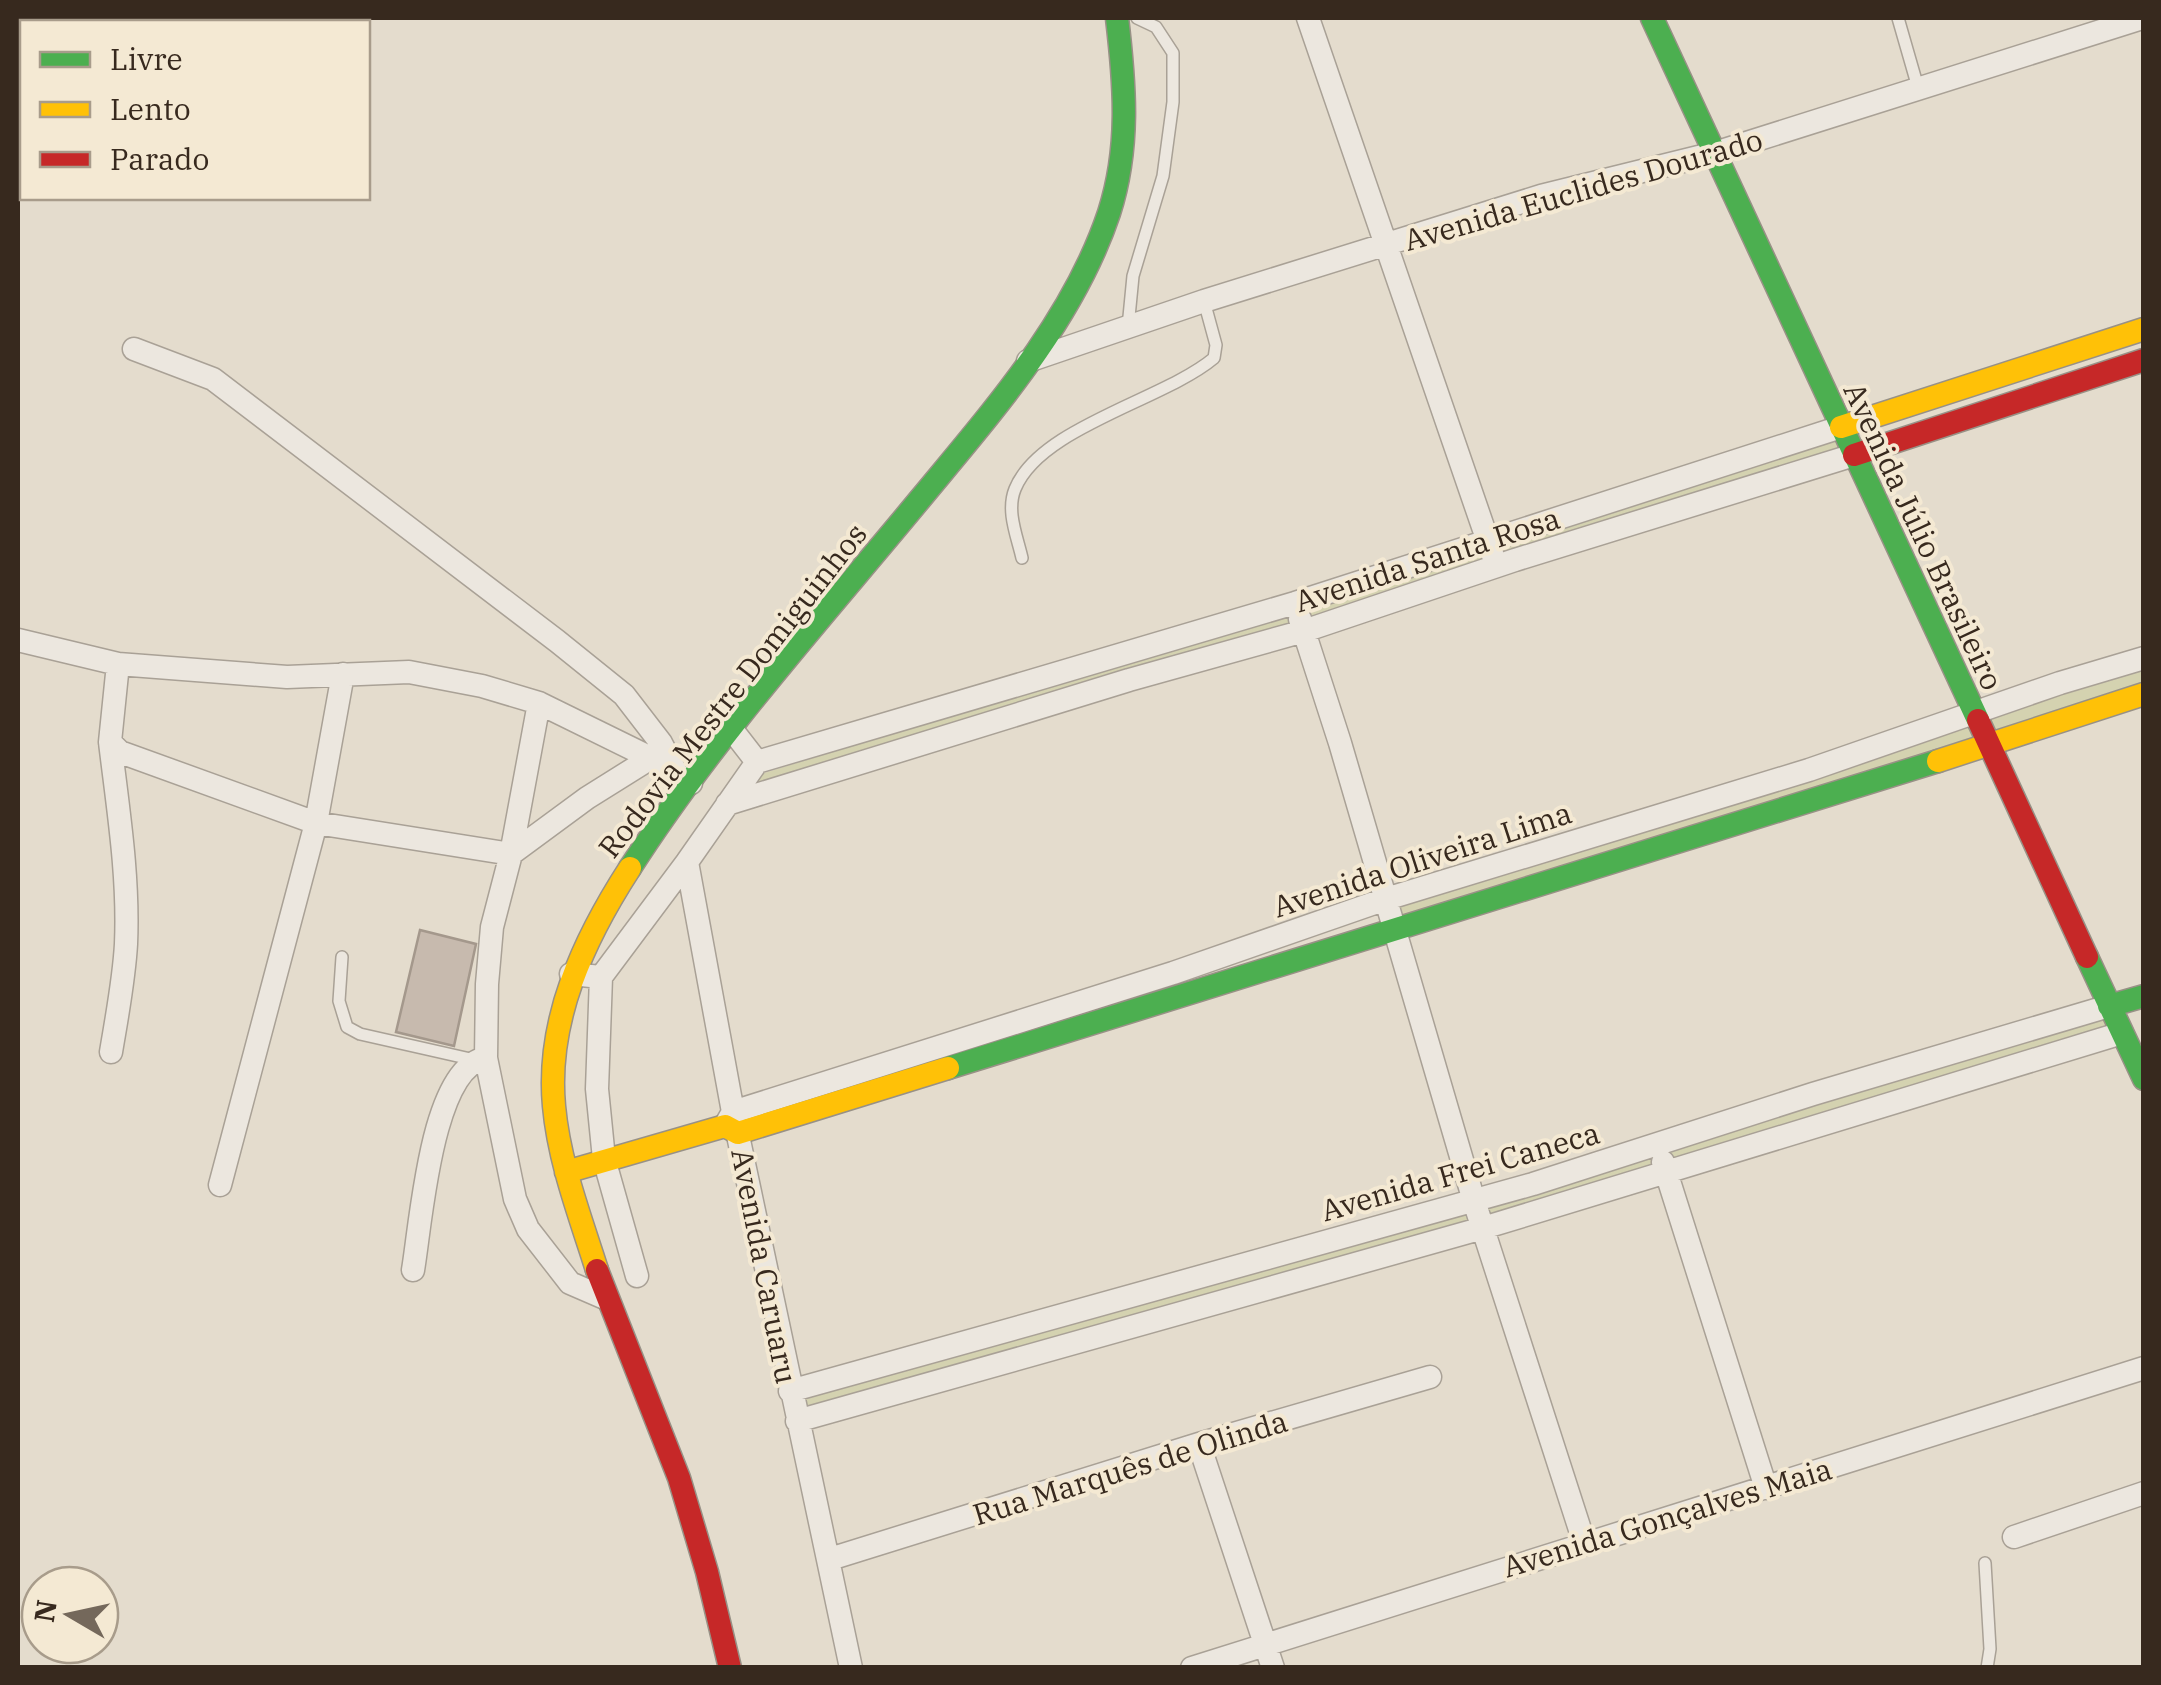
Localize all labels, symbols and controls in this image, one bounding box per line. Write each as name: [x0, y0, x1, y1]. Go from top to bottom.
legend: [20, 20, 370, 200]
text: Livre: [110, 39, 183, 78]
text: Lento: [110, 89, 191, 128]
street label: Avenida Euclides Dourado: [1399, 119, 1767, 259]
text: Parado: [110, 139, 210, 178]
street label: Avenida Júlio Brasileiro: [1836, 376, 2012, 696]
street label: Avenida Santa Rosa: [1289, 498, 1565, 620]
street label: Rodovia Mestre Domiguinhos: [589, 515, 875, 865]
street label: Avenida Oliveira Lima: [1268, 792, 1576, 926]
street label: Avenida Frei Caneca: [1316, 1113, 1604, 1229]
street label: Avenida Caruaru: [723, 1145, 807, 1387]
street label: Rua Marquês de Olinda: [968, 1401, 1292, 1533]
street label: Avenida Gonçalves Maia: [1498, 1448, 1836, 1586]
north arrow: [20, 1565, 120, 1665]
text: N: [25, 1597, 65, 1625]

